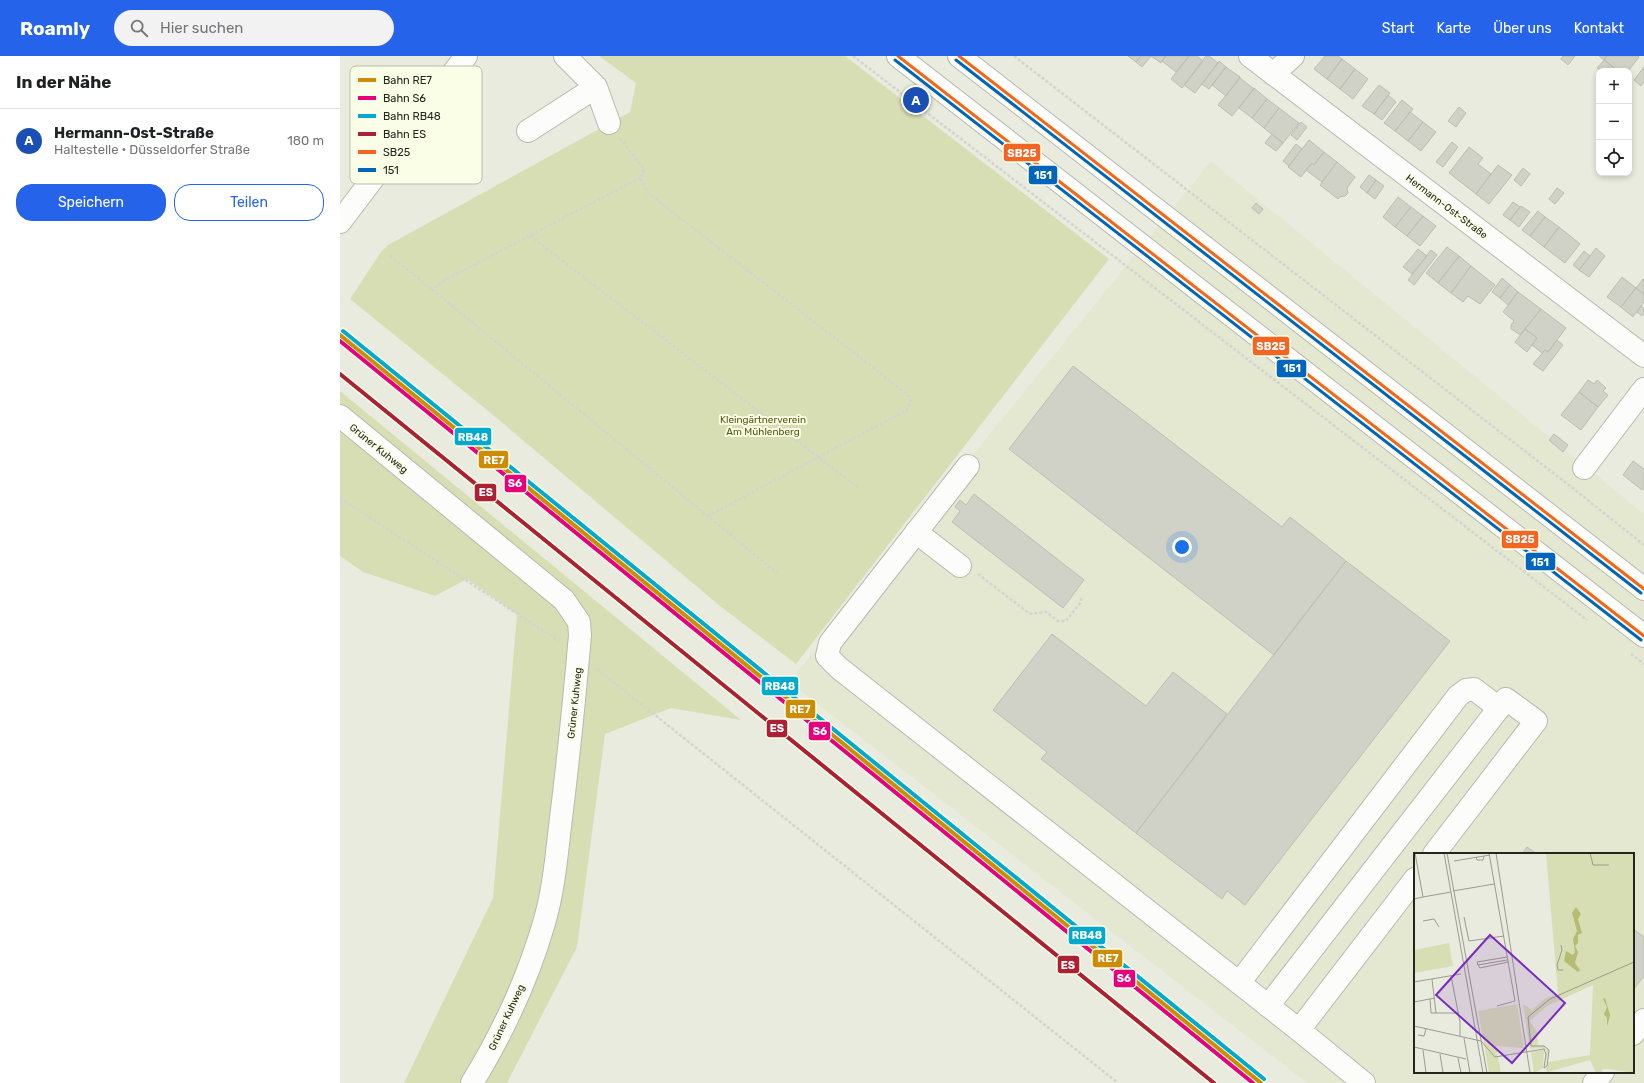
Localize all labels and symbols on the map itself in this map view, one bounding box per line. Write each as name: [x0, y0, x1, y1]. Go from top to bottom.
legend: [350, 66, 482, 184]
text: Bahn RE7: [383, 74, 432, 87]
pin: A: [903, 85, 929, 115]
text: Bahn S6: [383, 92, 426, 105]
text: Bahn RB48: [383, 110, 441, 123]
text: Bahn ES: [383, 128, 426, 141]
line badge: SB25: [1003, 143, 1041, 162]
text: SB25: [383, 146, 411, 159]
text: SB25: [1007, 147, 1037, 160]
text: 151: [383, 164, 399, 177]
line badge: 151: [1028, 165, 1058, 185]
text: 151: [1034, 169, 1052, 182]
street label: Hermann-Ost-Straße: [1403, 172, 1490, 242]
line badge: SB25: [1252, 336, 1290, 356]
text: SB25: [1256, 340, 1286, 353]
line badge: 151: [1276, 359, 1307, 378]
text: 151: [1283, 362, 1301, 375]
park label: Kleingärtnerverein Am Mühlenberg: [720, 414, 806, 438]
street label: Grüner Kuhweg: [347, 422, 410, 476]
line badge: RB48: [454, 427, 492, 446]
text: RB48: [458, 431, 488, 444]
line badge: RE7: [478, 450, 509, 469]
text: RE7: [484, 454, 505, 467]
line badge: S6: [504, 474, 527, 493]
text: S6: [508, 477, 522, 490]
line badge: ES: [474, 483, 497, 502]
text: ES: [479, 486, 493, 499]
line badge: SB25: [1501, 530, 1539, 549]
text: SB25: [1505, 533, 1535, 546]
your location: [1172, 537, 1192, 557]
line badge: 151: [1525, 552, 1556, 571]
text: 151: [1531, 556, 1549, 569]
street label: Grüner Kuhweg: [565, 667, 585, 739]
line badge: RB48: [761, 676, 799, 696]
text: RB48: [765, 680, 795, 693]
line badge: RE7: [785, 699, 816, 719]
text: RE7: [790, 703, 811, 716]
line badge: ES: [766, 719, 788, 738]
line badge: S6: [808, 721, 831, 741]
text: ES: [770, 722, 784, 735]
text: S6: [813, 725, 827, 738]
inset map: [1414, 853, 1634, 1073]
line badge: RB48: [1068, 926, 1106, 945]
text: RB48: [1072, 929, 1102, 942]
line badge: RE7: [1092, 949, 1123, 968]
text: RE7: [1098, 952, 1119, 965]
line badge: ES: [1057, 955, 1080, 974]
text: ES: [1061, 959, 1075, 972]
line badge: S6: [1113, 969, 1136, 988]
text: S6: [1117, 972, 1131, 985]
street label: Grüner Kuhweg: [486, 982, 527, 1052]

